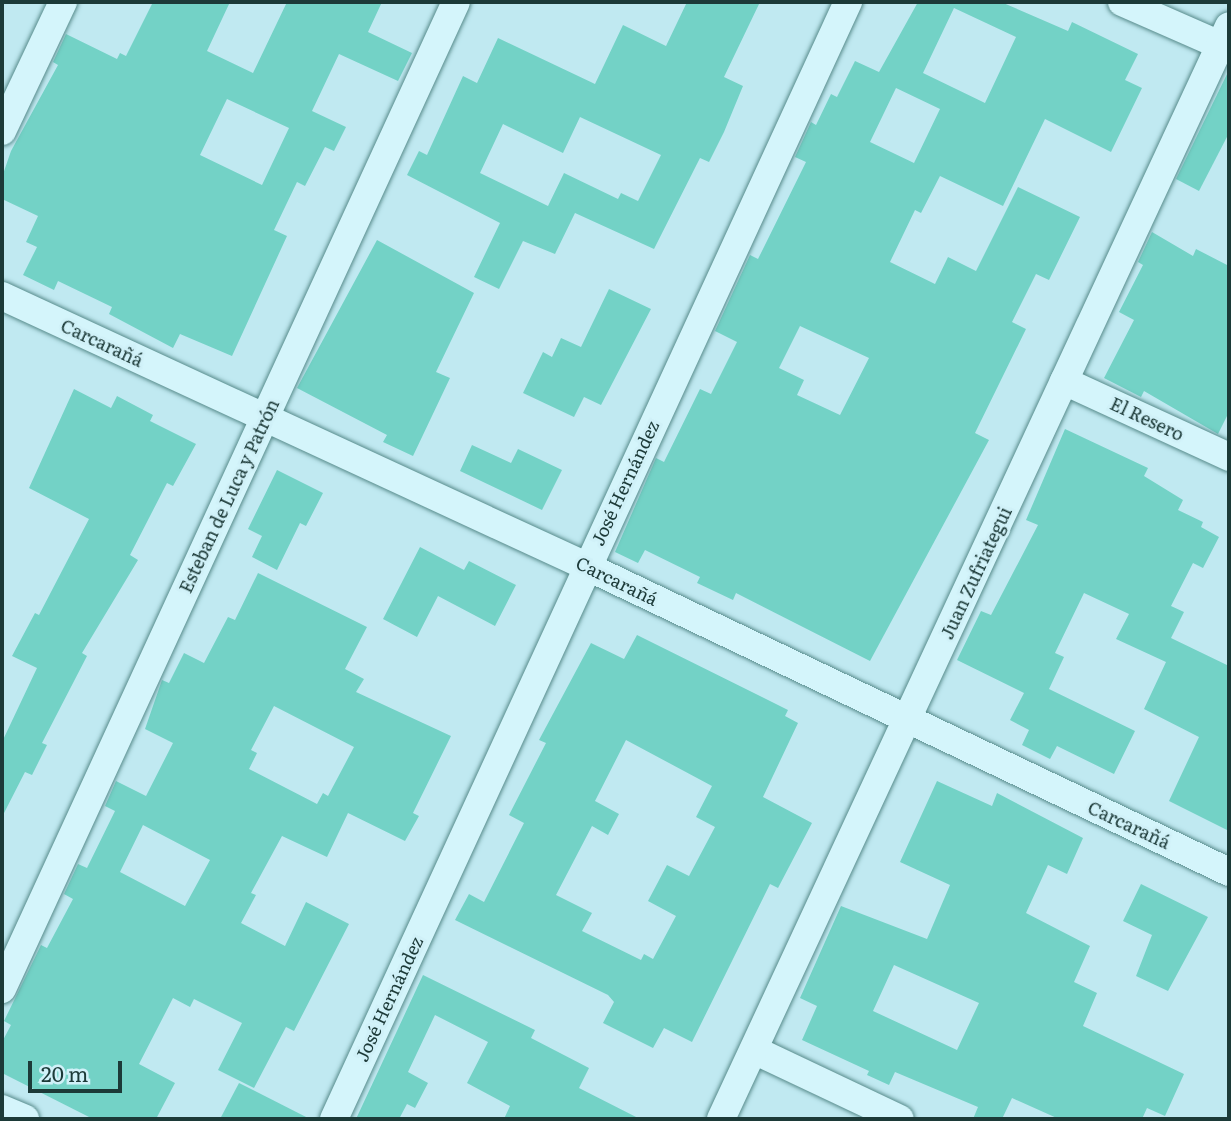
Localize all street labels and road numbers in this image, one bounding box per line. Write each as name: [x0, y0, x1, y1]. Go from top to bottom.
street label: Carcarañá: [57, 315, 147, 371]
street label: El Resero: [1107, 393, 1187, 445]
street label: Esteban de Luca y Patrón: [175, 396, 283, 596]
street label: José Hernández: [587, 417, 663, 549]
street label: Juan Zufriategui: [936, 503, 1016, 643]
street label: Carcarañá: [573, 552, 661, 610]
street label: Carcarañá: [1084, 797, 1174, 853]
street label: José Hernández: [351, 933, 427, 1065]

